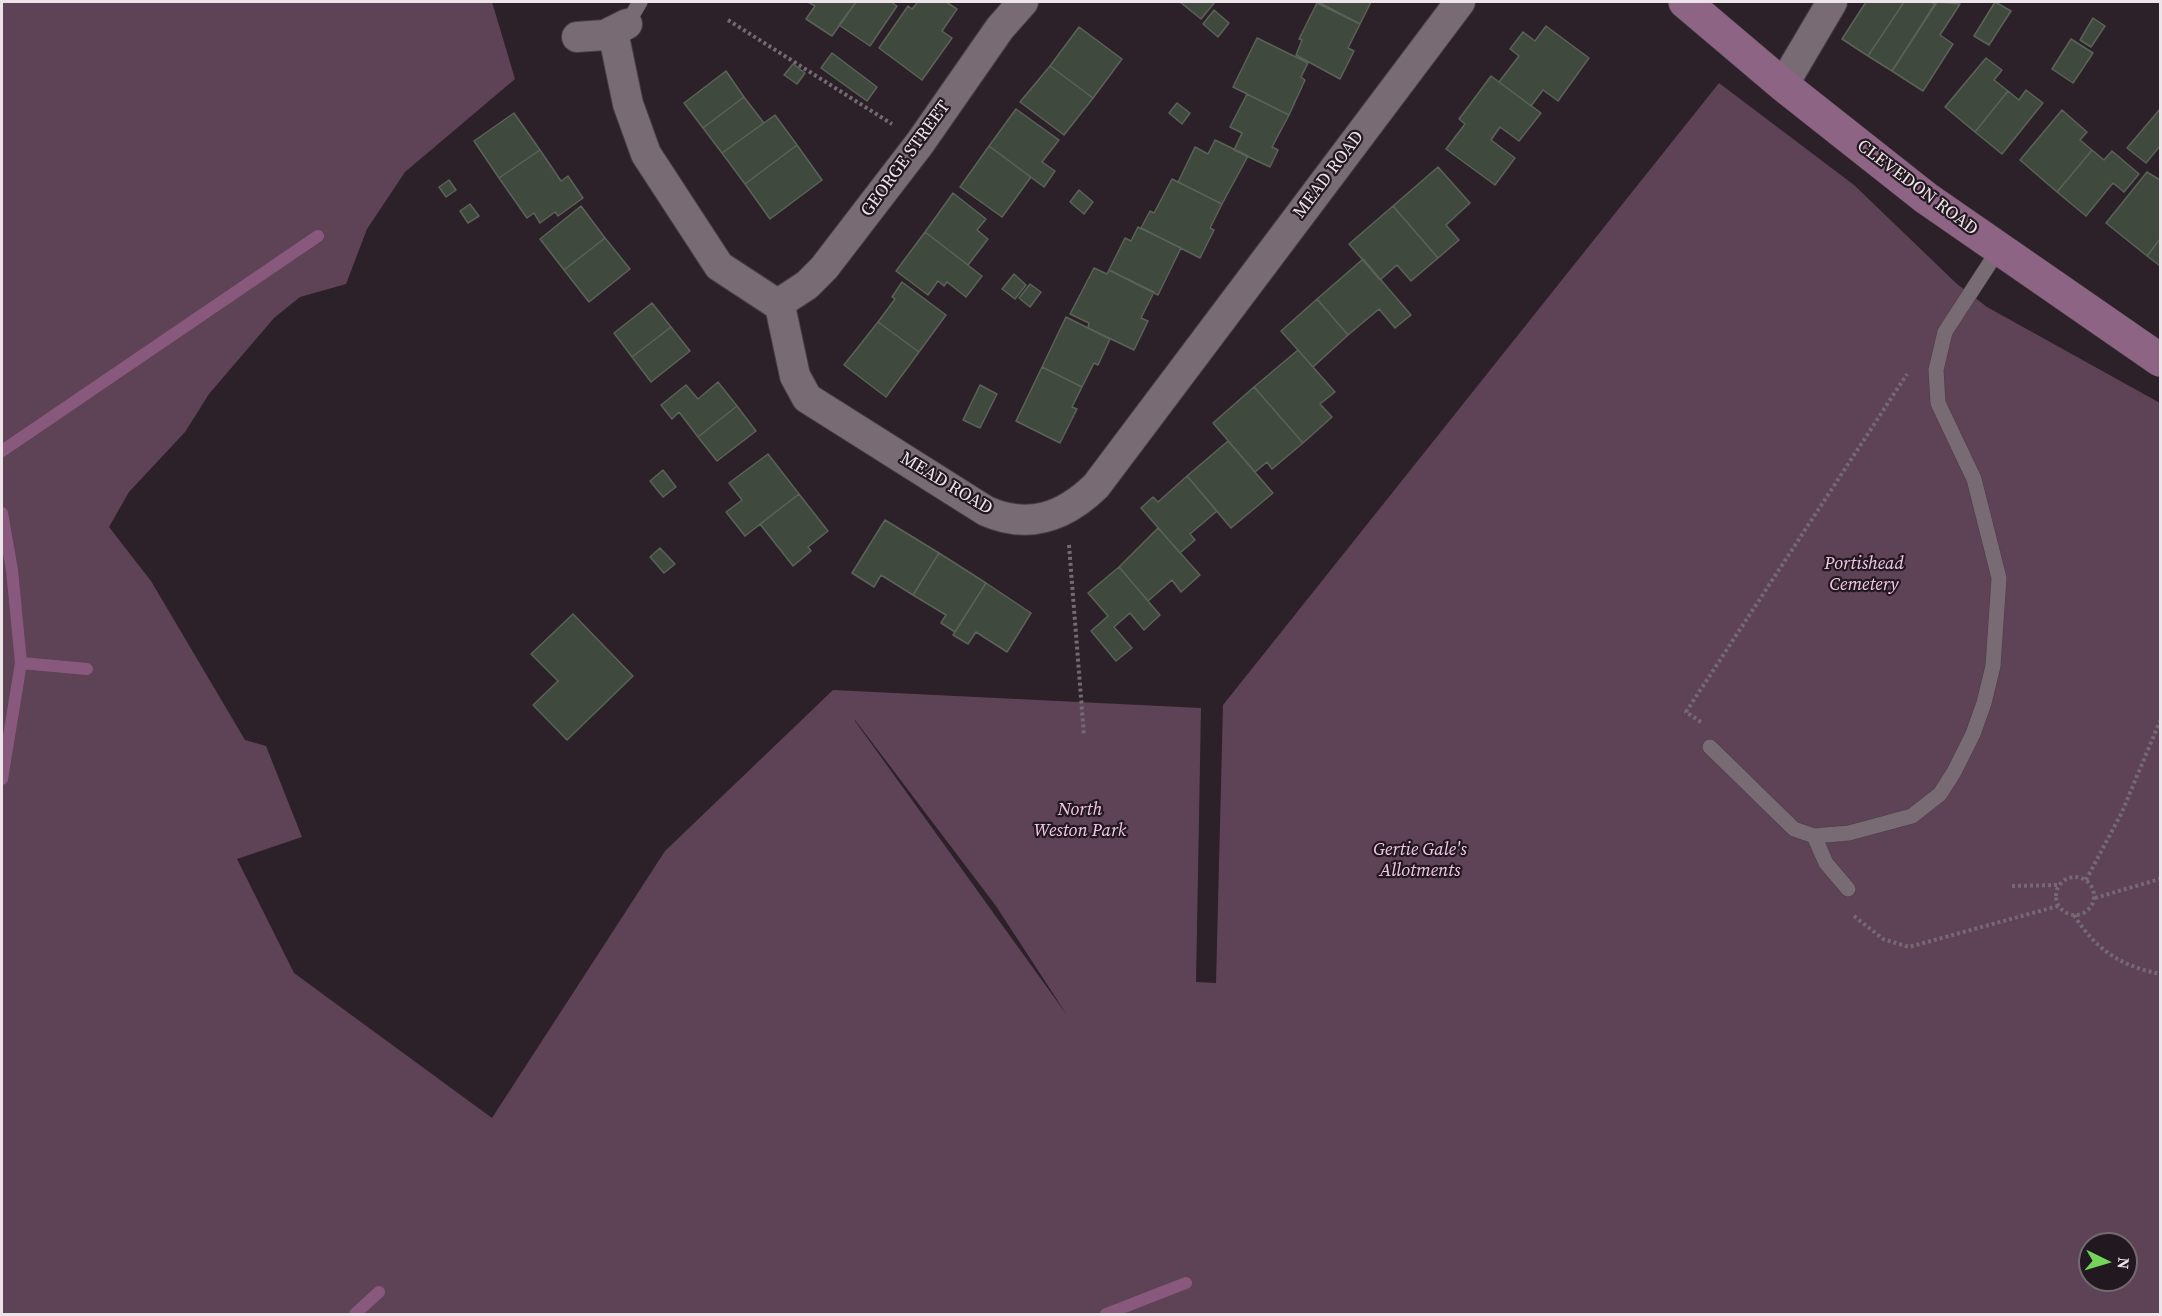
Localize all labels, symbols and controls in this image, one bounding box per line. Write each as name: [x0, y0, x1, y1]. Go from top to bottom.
street label: GEORGE STREET: [857, 97, 955, 221]
street label: MEAD ROAD: [1289, 127, 1369, 223]
street label: CLEVEDON ROAD: [1852, 135, 1982, 241]
street label: MEAD ROAD: [896, 448, 996, 520]
park label: Portishead Cemetery: [1824, 553, 1904, 596]
park label: North Weston Park: [1034, 799, 1126, 842]
park label: Gertie Gale's Allotments: [1373, 839, 1467, 882]
north arrow: [2078, 1232, 2138, 1292]
text: N: [2112, 1257, 2135, 1270]

